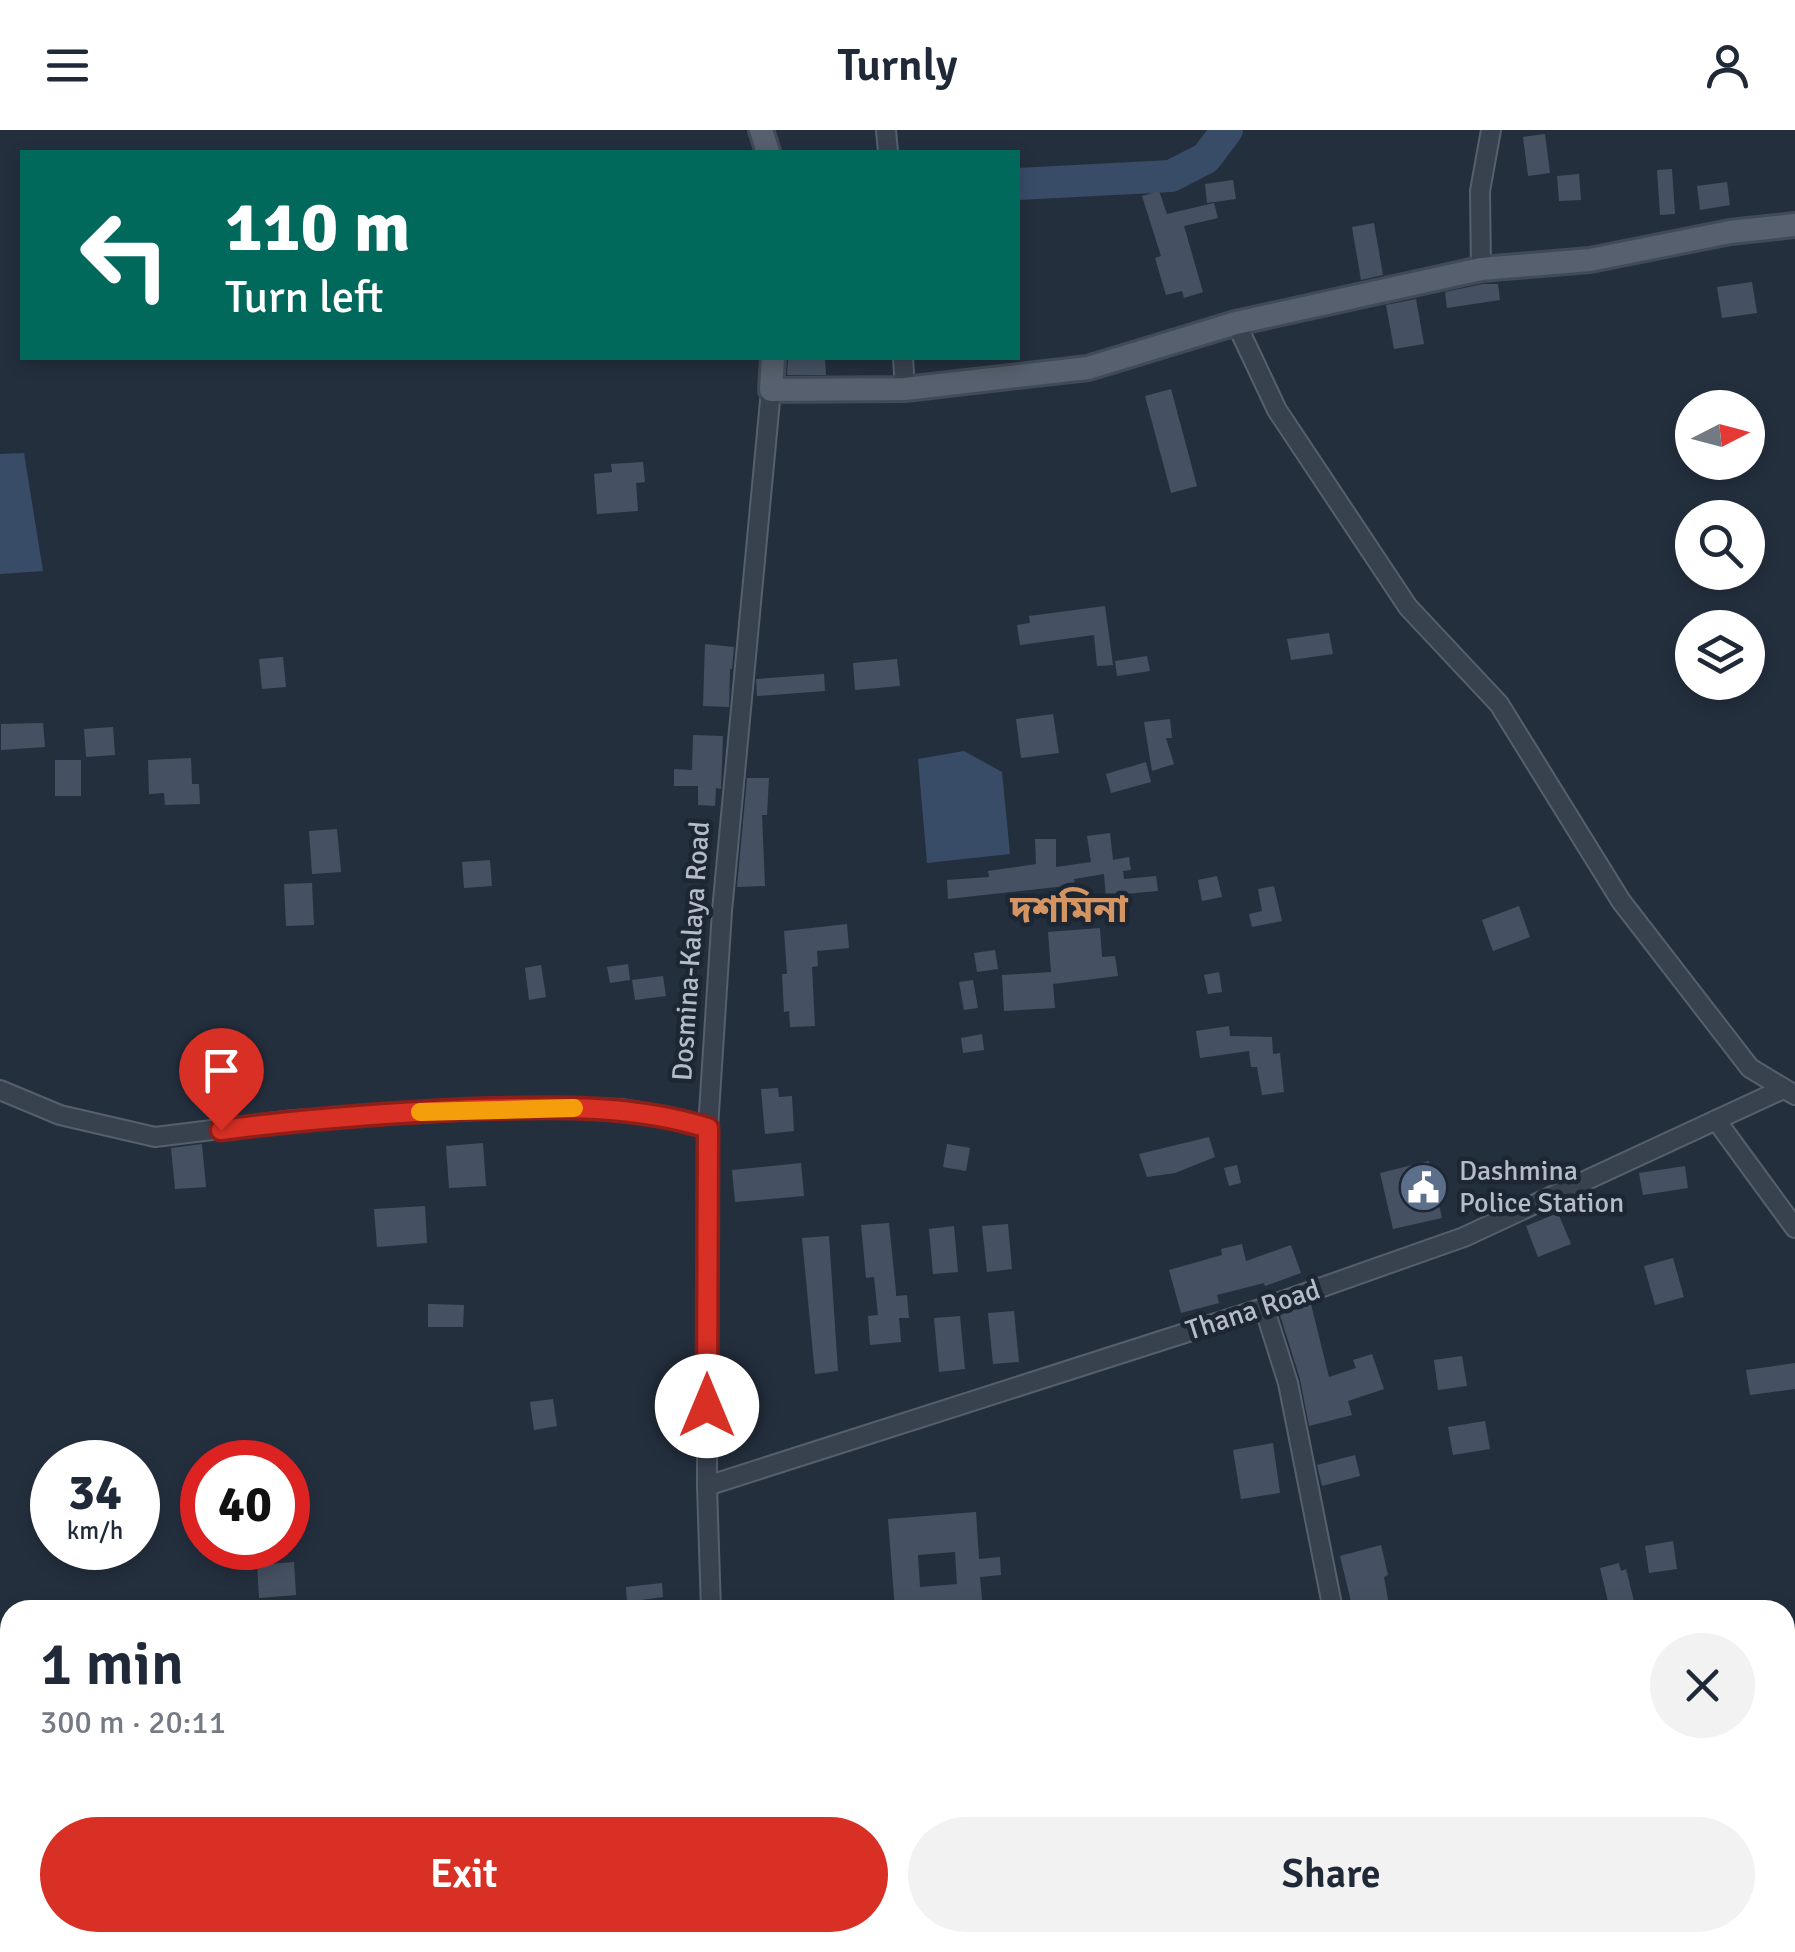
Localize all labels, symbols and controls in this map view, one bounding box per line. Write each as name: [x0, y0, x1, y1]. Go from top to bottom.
icon: menu: [40, 38, 95, 93]
text: Turnly: [837, 38, 958, 93]
icon: person: [1700, 38, 1755, 93]
text: 110 m: [225, 184, 410, 270]
icon: left: [60, 190, 190, 320]
text: Turn left: [225, 270, 384, 325]
north arrow: [1675, 390, 1765, 480]
map controls: [1675, 390, 1765, 700]
button: search: [1675, 500, 1765, 590]
button: layers: [1675, 610, 1765, 700]
street label: Dosmina-Kalaya Road: [665, 820, 717, 1082]
district label: দশমিনা: [1009, 886, 1129, 933]
pin: [179, 1028, 264, 1131]
icon: arrive: [194, 1043, 249, 1098]
place label: Dashmina Police Station: [1459, 1154, 1624, 1220]
public building icon: Dashmina Police Station: [1398, 1161, 1450, 1213]
street label: Thana Road: [1182, 1272, 1324, 1348]
position arrow: [655, 1354, 759, 1458]
speed limit sign: 40: [180, 1440, 310, 1570]
text: 34: [68, 1462, 122, 1524]
text: km/h: [67, 1515, 123, 1546]
text: 1 min: [40, 1628, 184, 1702]
button: close: [1650, 1633, 1755, 1738]
text: 300 m · 20:11: [40, 1703, 226, 1742]
button: Exit: [40, 1817, 888, 1932]
button: Share: [908, 1817, 1755, 1932]

